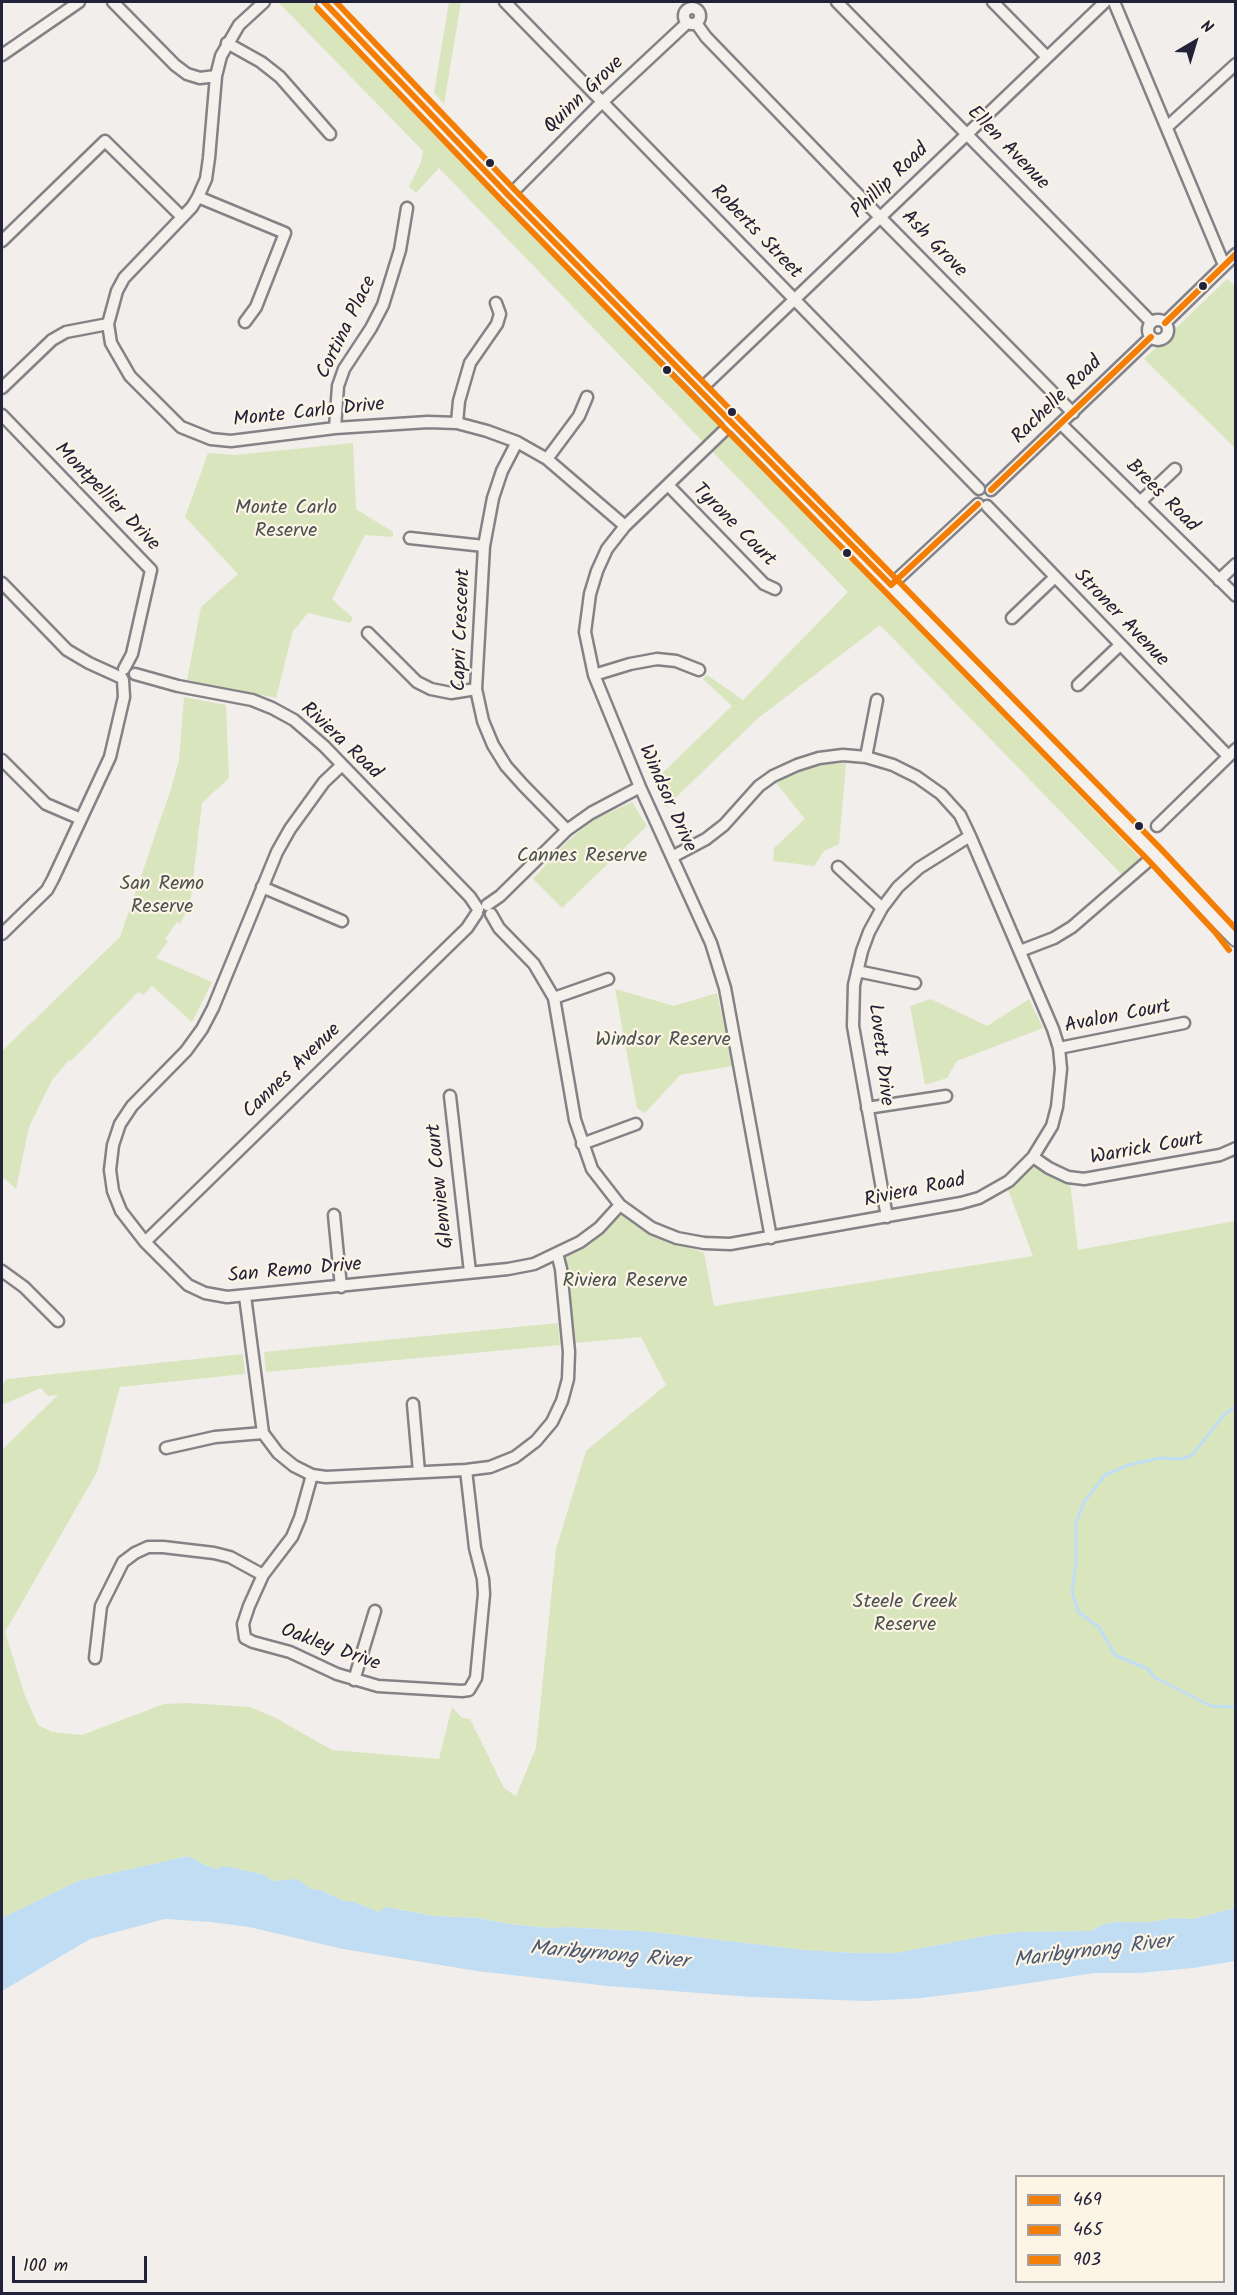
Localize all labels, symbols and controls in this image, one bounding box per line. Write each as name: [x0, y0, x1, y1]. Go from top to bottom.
north arrow: [1165, 12, 1225, 72]
text: N: [1195, 14, 1218, 40]
street label: Quinn Grove: [540, 52, 630, 140]
street label: Ellen Avenue: [961, 102, 1053, 196]
street label: Phillip Road: [847, 139, 935, 225]
unlabelled marker: [484, 157, 496, 169]
street label: Roberts Street: [704, 181, 806, 285]
street label: Ash Grove: [895, 206, 971, 284]
street label: Cortina Place: [313, 273, 383, 383]
unlabelled marker: [1197, 280, 1209, 292]
street label: Rachelle Road: [1008, 352, 1108, 450]
unlabelled marker: [661, 364, 673, 376]
street label: Monte Carlo Drive: [232, 394, 386, 434]
unlabelled marker: [726, 406, 738, 418]
street label: Montpellier Drive: [48, 439, 164, 557]
street label: Brees Road: [1119, 455, 1203, 539]
street label: Tyrone Court: [686, 479, 780, 573]
park label: Monte Carlo Reserve: [235, 498, 337, 545]
unlabelled marker: [841, 547, 853, 559]
street label: Stroner Avenue: [1067, 565, 1173, 673]
street label: Capri Crescent: [449, 568, 477, 692]
street label: Riviera Road: [294, 698, 386, 786]
street label: Windsor Drive: [632, 742, 700, 856]
unlabelled marker: [1133, 820, 1145, 832]
park label: Cannes Reserve: [517, 846, 647, 870]
park label: San Remo Reserve: [120, 874, 204, 921]
street label: Avalon Court: [1063, 996, 1173, 1040]
street label: Lovett Drive: [861, 1003, 897, 1107]
street label: Cannes Avenue: [239, 1019, 347, 1125]
park label: Windsor Reserve: [595, 1030, 731, 1054]
street label: Glenview Court: [424, 1122, 460, 1250]
street label: Warrick Court: [1089, 1128, 1205, 1172]
street label: Riviera Road: [862, 1170, 968, 1214]
street label: San Remo Drive: [227, 1254, 363, 1290]
park label: Riviera Reserve: [563, 1271, 687, 1295]
park label: Steele Creek Reserve: [853, 1592, 957, 1639]
street label: Oakley Drive: [277, 1620, 383, 1678]
water label: Maribyrnong River: [1013, 1931, 1173, 1975]
water label: Maribyrnong River: [529, 1938, 689, 1976]
legend: [1015, 2175, 1225, 2283]
text: 469: [1073, 2186, 1102, 2215]
text: 465: [1073, 2216, 1103, 2245]
scale bar: [15, 2244, 150, 2282]
text: 903: [1073, 2246, 1101, 2275]
text: 100 m: [23, 2252, 68, 2281]

